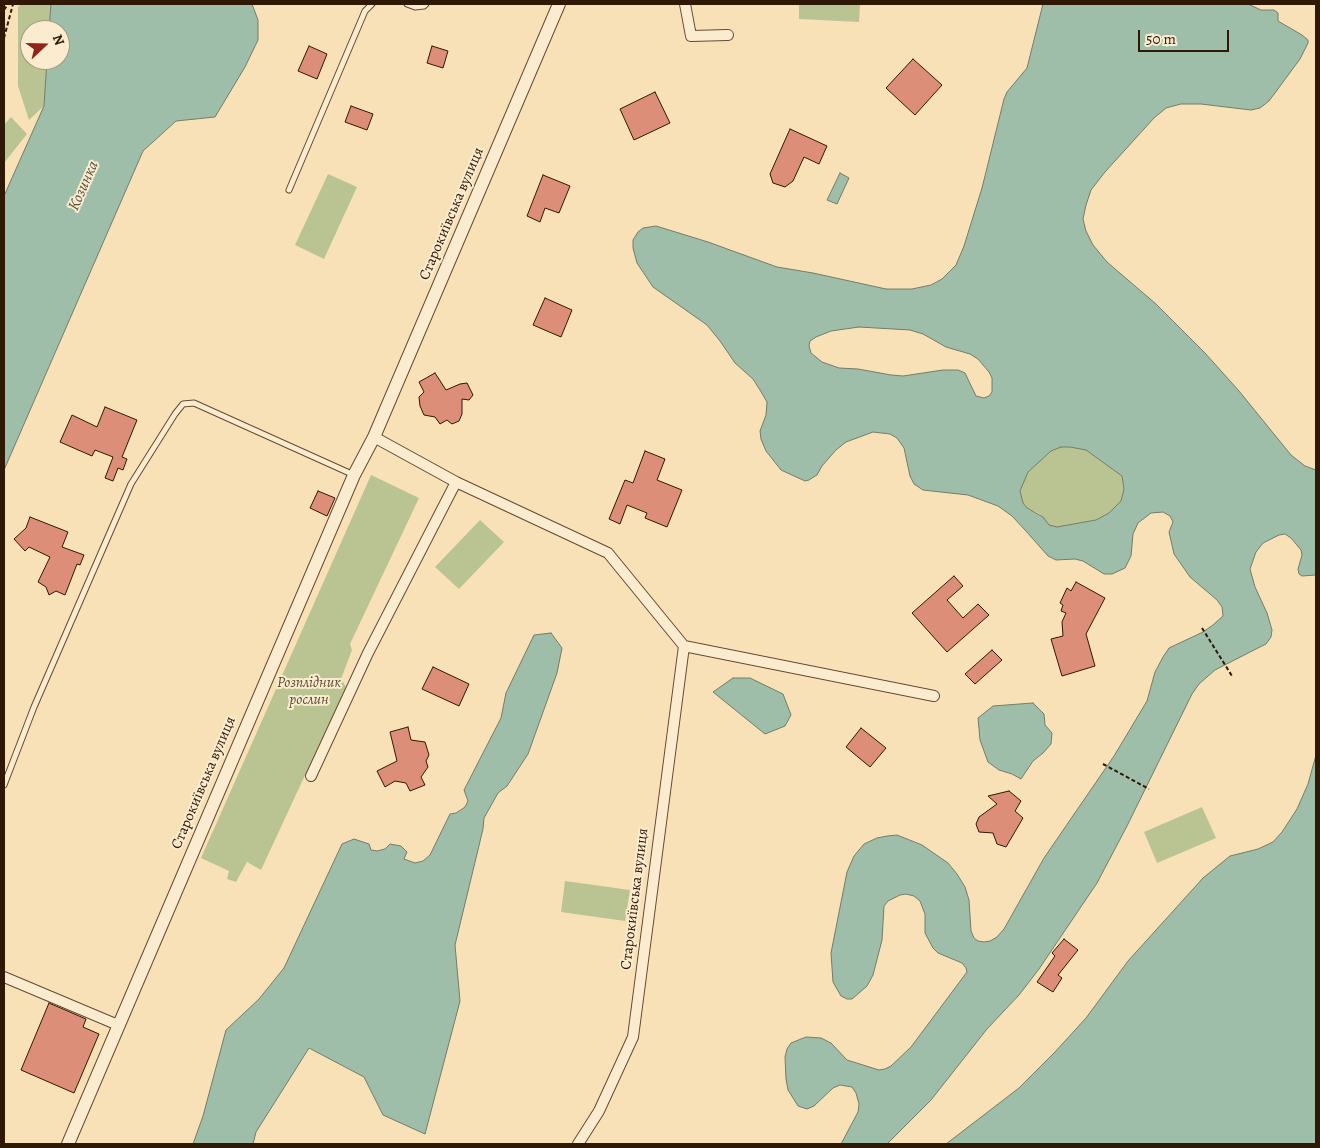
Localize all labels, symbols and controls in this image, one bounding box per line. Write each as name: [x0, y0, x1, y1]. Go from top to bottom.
north arrow: [20, 20, 70, 70]
scale bar: [1140, 20, 1231, 52]
text: 50 m: [1146, 29, 1176, 49]
text: N: [48, 32, 69, 48]
street label: Старокиївська вулиця: [416, 145, 488, 283]
water label: Козинка: [65, 158, 103, 214]
park label: Розплідник рослин: [277, 674, 341, 709]
street label: Старокиївська вулиця: [168, 714, 240, 852]
street label: Старокиївська вулиця: [617, 827, 653, 971]

